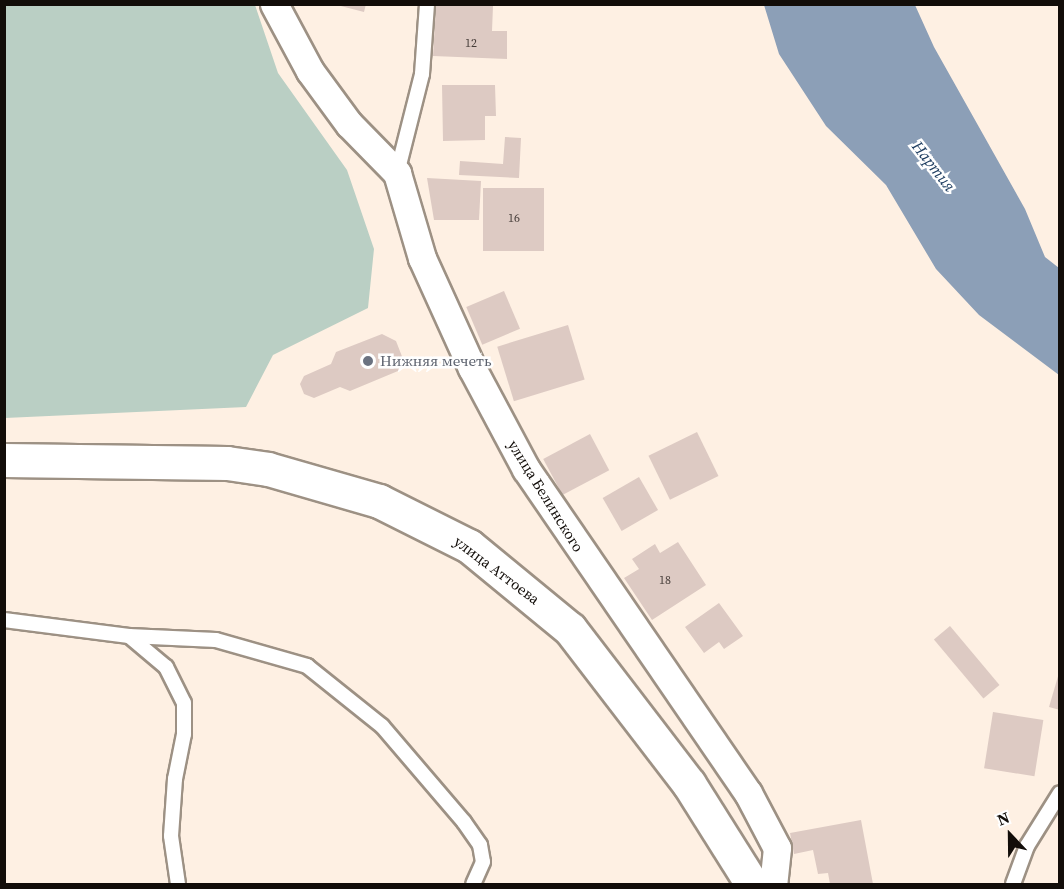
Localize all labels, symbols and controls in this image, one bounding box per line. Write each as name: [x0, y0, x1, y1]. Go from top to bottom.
house number: 12: [465, 37, 477, 51]
water label: Нартия: [908, 137, 960, 195]
house number: 16: [508, 212, 520, 226]
place label: Нижняя мечеть: [380, 352, 492, 370]
marker: Нижняя мечеть: [361, 354, 375, 368]
street label: улица Белинского: [504, 437, 588, 555]
street label: улица Аттоева: [451, 532, 543, 608]
house number: 18: [659, 574, 671, 588]
north arrow: [980, 805, 1040, 865]
text: N: [994, 806, 1013, 831]

